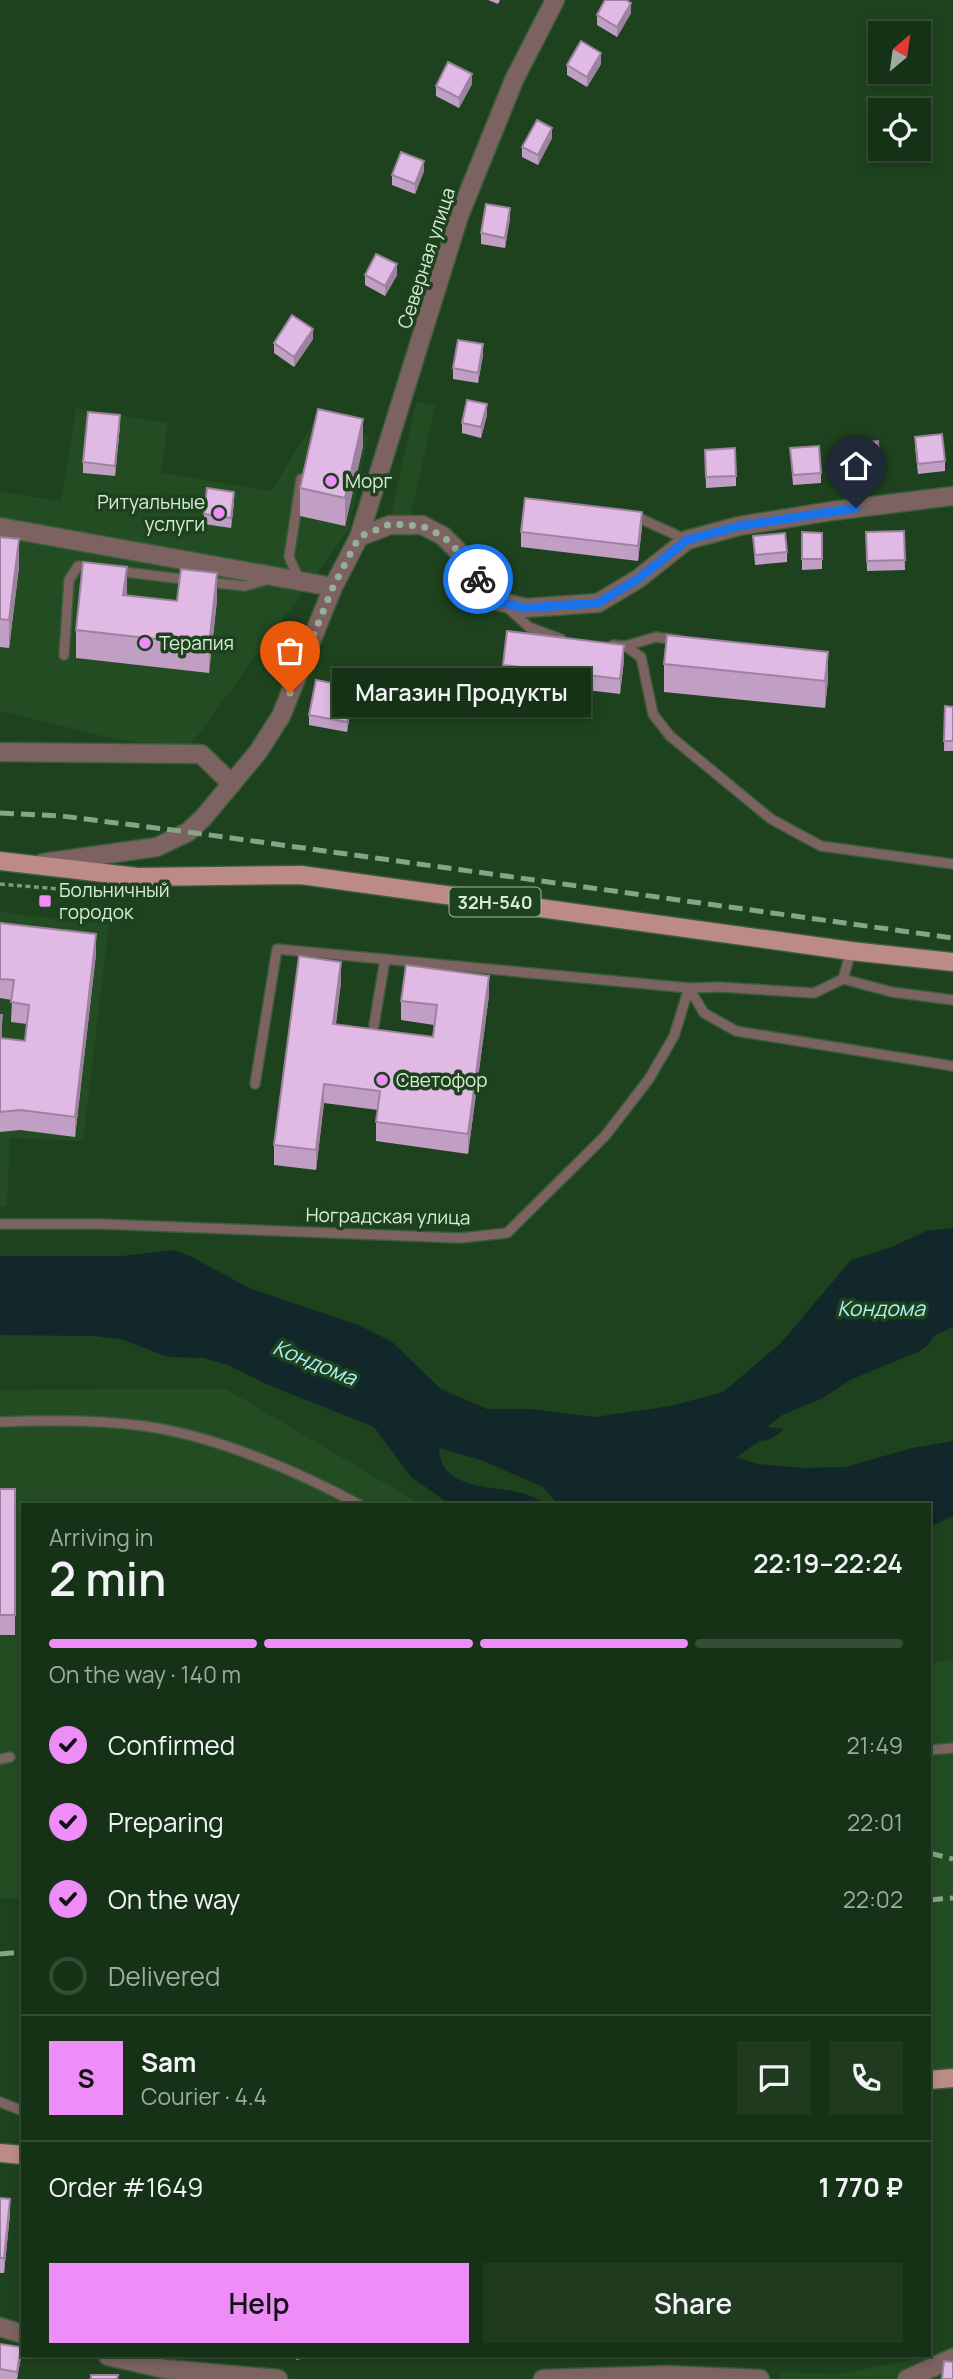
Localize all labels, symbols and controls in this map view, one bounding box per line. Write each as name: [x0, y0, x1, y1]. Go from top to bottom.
north arrow: [868, 21, 931, 84]
map controls: [868, 21, 931, 161]
button: locate: [868, 98, 931, 161]
street label: Северная улица: [391, 184, 461, 332]
pin: [826, 436, 886, 508]
icon: home: [837, 447, 875, 485]
place label: Морг: [345, 468, 392, 494]
marker: Морг: [323, 473, 339, 489]
place label: Ритуальные услуги: [97, 489, 205, 537]
marker: Ритуальные услуги: [211, 505, 227, 521]
courier: [443, 544, 513, 614]
icon: bike: [459, 560, 497, 598]
pin: [260, 621, 320, 693]
place label: Терапия: [159, 630, 234, 656]
icon: bag: [271, 632, 309, 670]
marker: Терапия: [137, 635, 153, 651]
callout: Магазин Продукты: [332, 668, 591, 718]
text: Магазин Продукты: [355, 676, 568, 708]
place label: Больничный городок: [59, 877, 170, 925]
road number: 32Н-540: [449, 888, 540, 917]
marker: Больничный городок: [37, 893, 53, 909]
place label: Светофор: [396, 1067, 488, 1093]
marker: Светофор: [374, 1072, 390, 1088]
street label: Ноградская улица: [305, 1202, 471, 1230]
water label: Кондома: [837, 1294, 926, 1322]
water label: Кондома: [269, 1333, 362, 1392]
text: Arriving in: [49, 1521, 154, 1553]
text: 22:19–22:24: [753, 1545, 903, 1581]
text: 2 min: [49, 1547, 166, 1610]
text: On the way · 140 m: [49, 1658, 241, 1690]
icon: check: [49, 1726, 87, 1764]
text: Confirmed: [108, 1727, 235, 1763]
text: 21:49: [846, 1729, 903, 1761]
icon: check: [49, 1803, 87, 1841]
text: Preparing: [108, 1804, 224, 1840]
text: 22:01: [847, 1806, 903, 1838]
icon: check: [49, 1880, 87, 1918]
text: On the way: [108, 1881, 240, 1917]
text: 22:02: [843, 1883, 903, 1915]
text: Delivered: [108, 1958, 220, 1994]
button: chat: [737, 2041, 811, 2115]
button: phone: [829, 2041, 903, 2115]
text: Sam: [141, 2044, 196, 2080]
text: S: [77, 2060, 95, 2096]
text: Courier · 4.4: [141, 2080, 267, 2112]
text: Order #1649: [49, 2169, 204, 2205]
text: 1 770 ₽: [818, 2169, 903, 2205]
button: Help: [49, 2263, 469, 2343]
button: Share: [483, 2263, 903, 2343]

